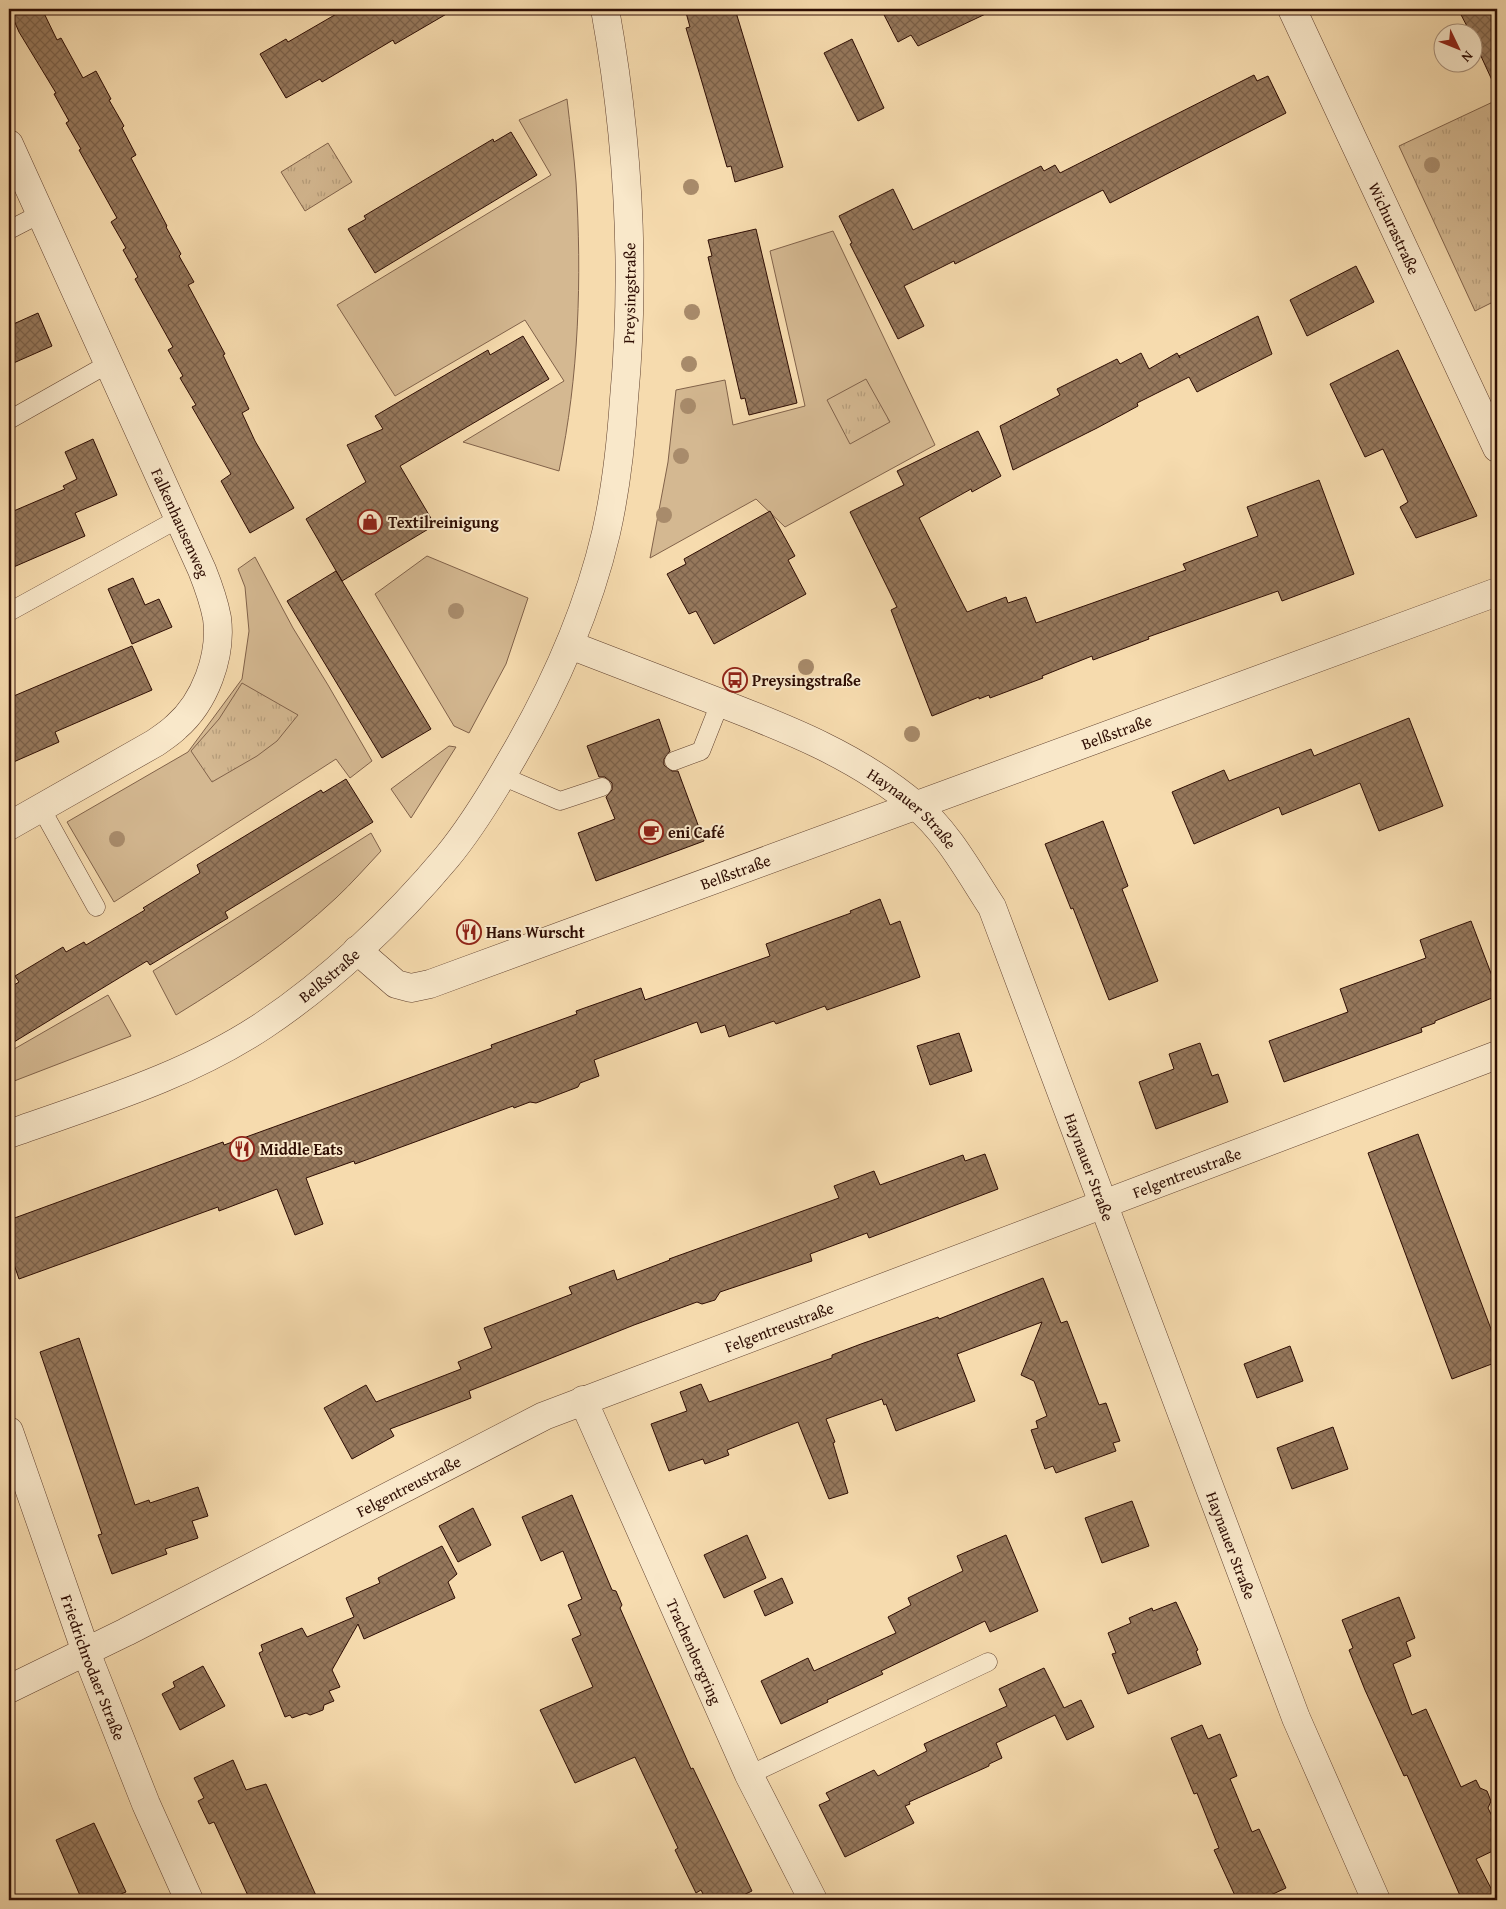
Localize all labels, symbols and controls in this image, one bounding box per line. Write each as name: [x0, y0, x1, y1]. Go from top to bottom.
north arrow: [1434, 22, 1484, 72]
text: N: [1457, 47, 1478, 68]
street label: Wichurastraße: [1362, 178, 1426, 278]
street label: Preysingstraße: [616, 242, 642, 344]
street label: Falkenhausenweg: [145, 464, 216, 581]
shop icon: Textilreinigung: [357, 509, 383, 535]
place label: Textilreinigung: [388, 510, 499, 534]
bus stop icon: Preysingstraße: [722, 667, 748, 693]
place label: Preysingstraße: [752, 668, 861, 692]
street label: Belßstraße: [1078, 708, 1155, 756]
street label: Haynauer Straße: [863, 762, 963, 854]
cafe icon: eni Café: [638, 819, 664, 845]
place label: eni Café: [668, 820, 725, 844]
street label: Belßstraße: [697, 848, 774, 896]
restaurant icon: Hans Wurscht: [456, 919, 482, 945]
place label: Hans Wurscht: [486, 920, 585, 944]
street label: Belßstraße: [293, 942, 365, 1008]
street label: Haynauer Straße: [1058, 1110, 1121, 1224]
restaurant icon: Middle Eats: [229, 1136, 255, 1162]
place label: Middle Eats: [260, 1137, 343, 1161]
street label: Felgentreustraße: [1129, 1141, 1245, 1204]
street label: Felgentreustraße: [721, 1295, 837, 1359]
street label: Felgentreustraße: [352, 1449, 465, 1523]
street label: Haynauer Straße: [1200, 1488, 1262, 1603]
street label: Friedrichrodaer Straße: [55, 1591, 132, 1744]
street label: Trachenbergring: [660, 1595, 728, 1708]

